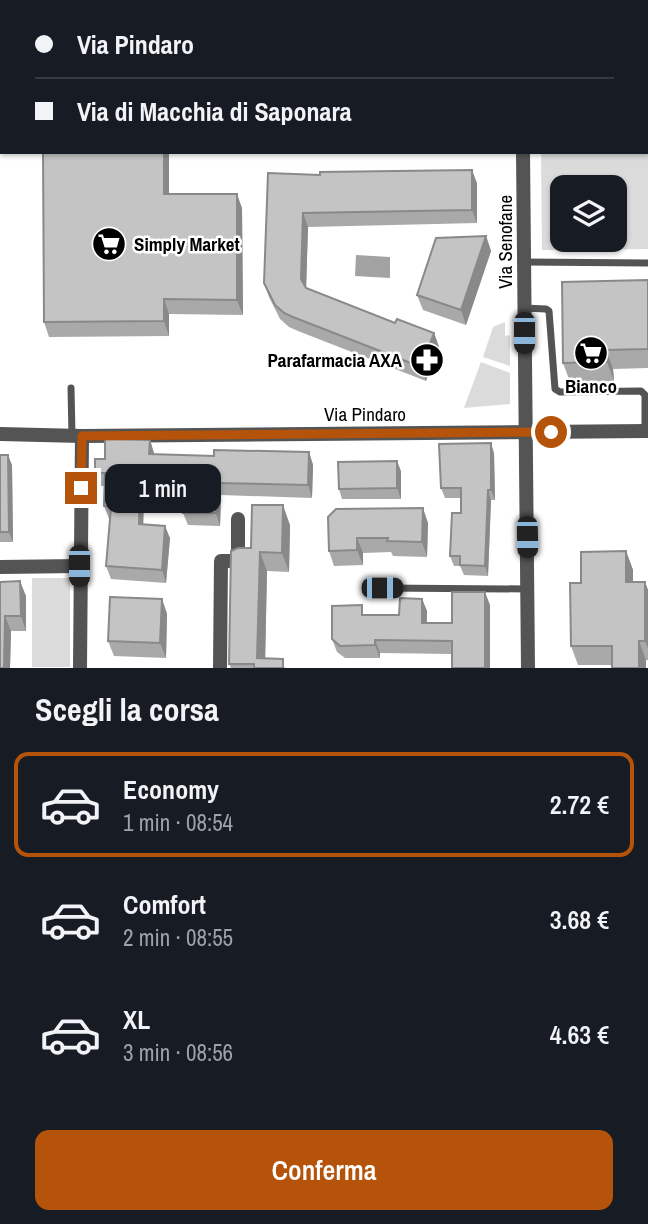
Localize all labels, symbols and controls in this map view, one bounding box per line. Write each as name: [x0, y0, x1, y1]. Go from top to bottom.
text: Via Pindaro: [77, 27, 194, 62]
text: Via di Macchia di Saponara: [77, 94, 352, 129]
map controls: [550, 175, 627, 252]
button: layers: [550, 175, 627, 252]
street label: Via Senofane: [492, 195, 518, 289]
supermarket icon: Simply Market: [90, 225, 128, 263]
place label: Simply Market: [134, 231, 240, 257]
car: [514, 312, 535, 354]
supermarket icon: Bianco: [572, 334, 610, 372]
pharmacy icon: Parafarmacia AXA: [408, 341, 446, 379]
place label: Parafarmacia AXA: [267, 347, 403, 373]
place label: Bianco: [565, 373, 617, 399]
street label: Via Pindaro: [324, 401, 406, 427]
route start: [535, 416, 567, 448]
callout: 1 min: [106, 463, 221, 512]
route end: [65, 472, 97, 504]
text: 1 min: [139, 473, 187, 504]
car: [517, 516, 538, 558]
car: [69, 545, 90, 587]
car: [362, 578, 404, 599]
text: Scegli la corsa: [35, 688, 219, 731]
text: Economy: [123, 772, 219, 807]
icon: car: [39, 773, 102, 836]
text: 2.72 €: [550, 787, 609, 822]
text: 1 min · 08:54: [123, 807, 233, 838]
text: Comfort: [123, 887, 206, 922]
icon: car: [39, 888, 102, 951]
text: 3.68 €: [550, 902, 609, 937]
text: 2 min · 08:55: [123, 922, 233, 953]
text: XL: [123, 1002, 150, 1037]
icon: car: [39, 1003, 102, 1066]
text: 4.63 €: [550, 1017, 609, 1052]
text: 3 min · 08:56: [123, 1037, 233, 1068]
button: Conferma: [35, 1130, 613, 1210]

